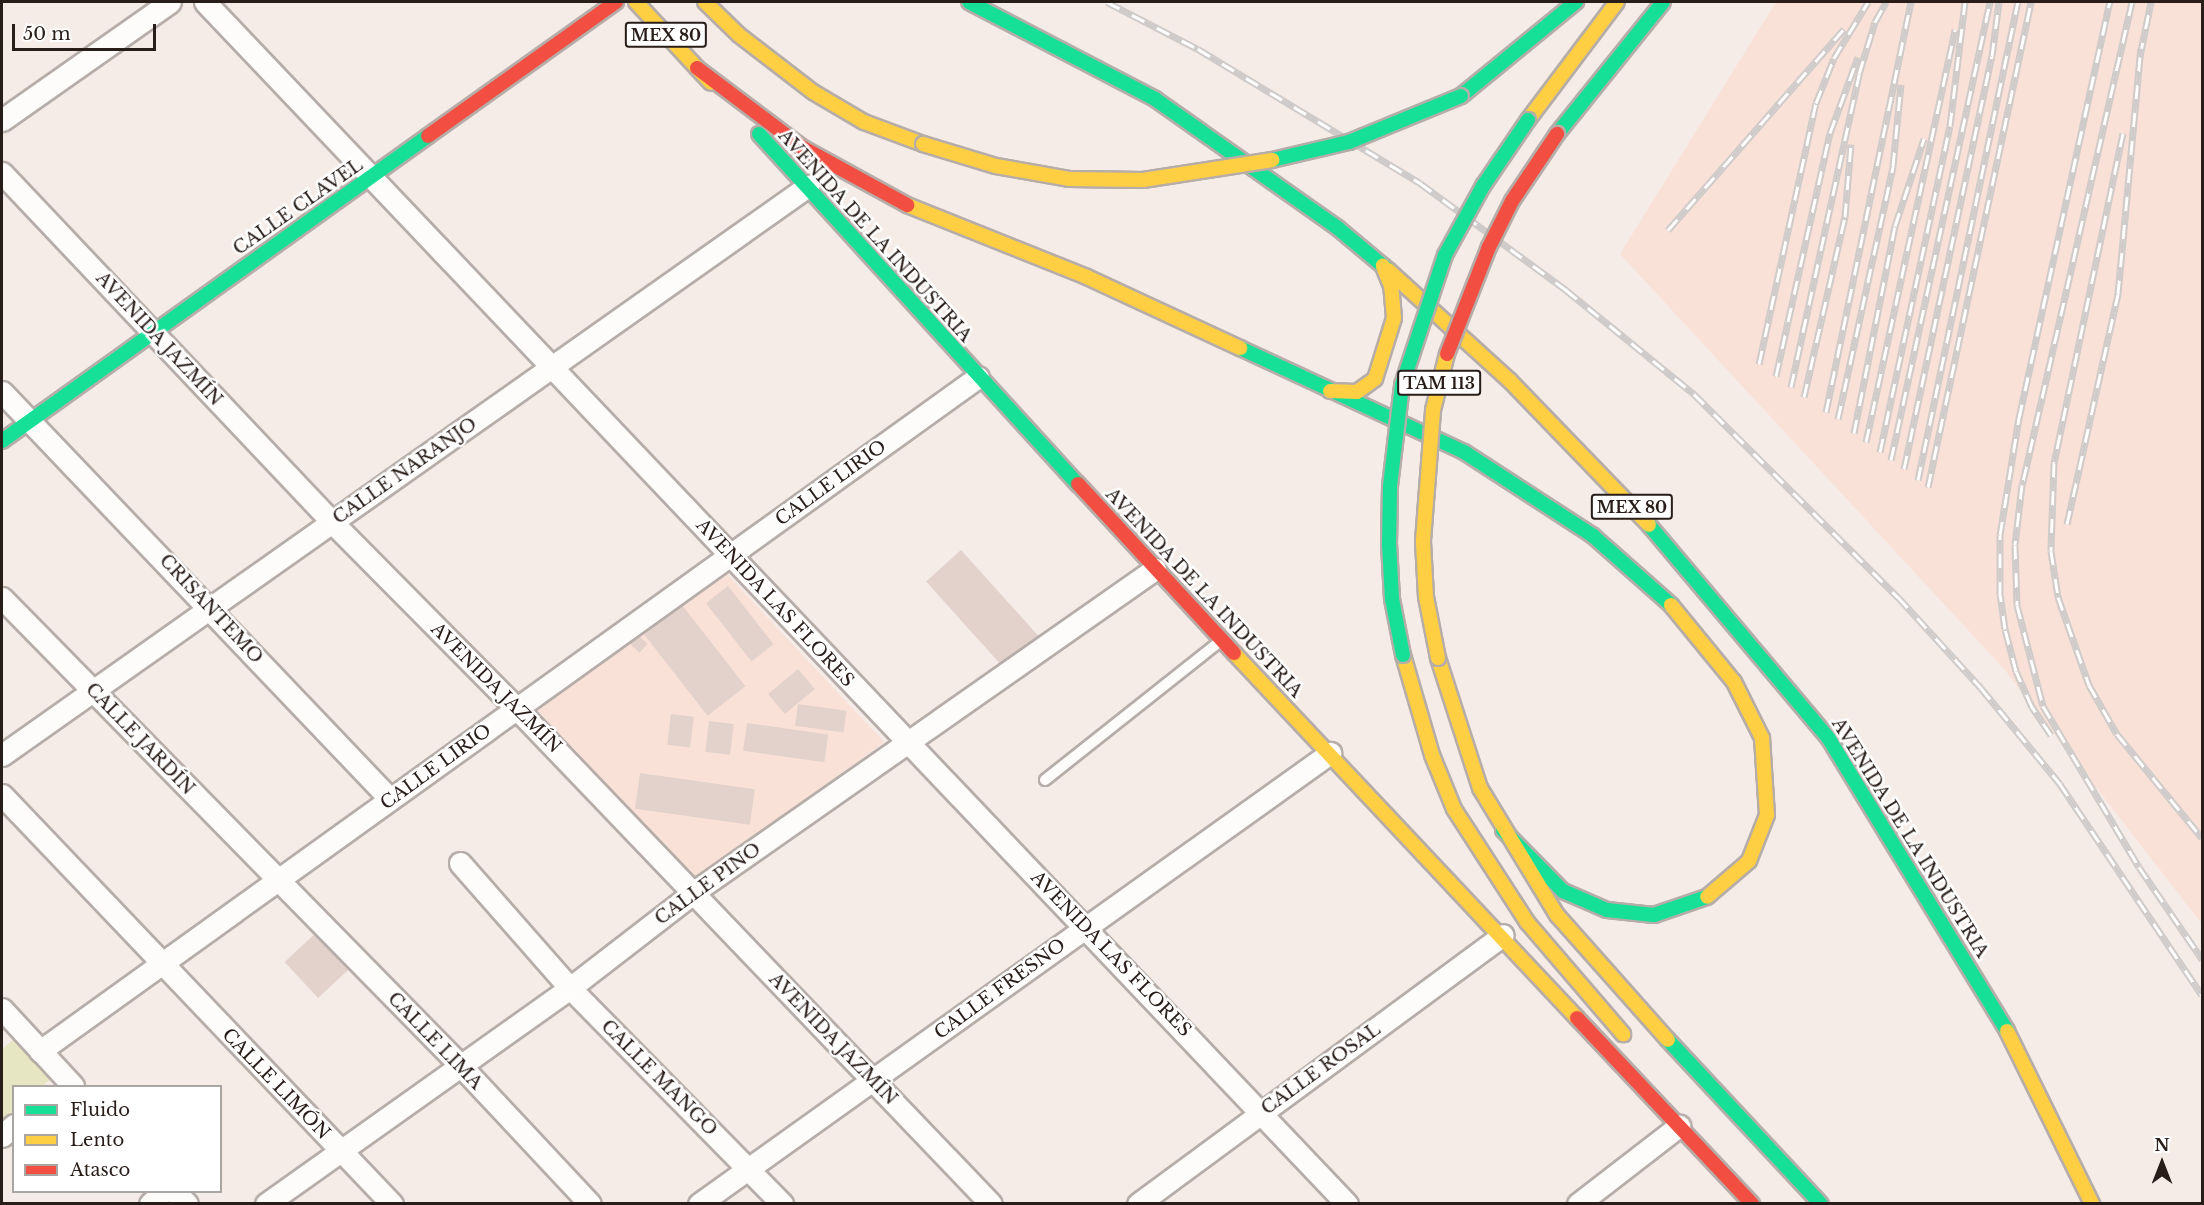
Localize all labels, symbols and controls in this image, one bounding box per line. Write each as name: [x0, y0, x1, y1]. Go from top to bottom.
scale bar: [15, 12, 159, 50]
road number: MEX 80: [624, 22, 708, 48]
text: 50 m: [23, 23, 71, 45]
street label: AVENIDA DE LA INDUSTRIA: [773, 125, 977, 347]
street label: CALLE CLAVEL: [229, 154, 367, 260]
street label: AVENIDA JAZMÍN: [91, 267, 227, 411]
road number: TAM 113: [1397, 370, 1481, 396]
street label: CALLE NARANJO: [329, 413, 481, 529]
street label: CALLE LIRIO: [771, 436, 891, 530]
street label: AVENIDA DE LA INDUSTRIA: [1101, 483, 1307, 703]
road number: MEX 80: [1590, 494, 1674, 520]
street label: AVENIDA LAS FLORES: [691, 514, 859, 692]
street label: CRISANTEMO: [155, 550, 267, 668]
street label: AVENIDA JAZMÍN: [426, 618, 566, 758]
street label: CALLE JARDÍN: [81, 679, 199, 799]
street label: AVENIDA DE LA INDUSTRIA: [1827, 713, 1993, 963]
street label: CALLE LIRIO: [376, 720, 496, 814]
street label: CALLE PINO: [651, 838, 765, 930]
street label: AVENIDA LAS FLORES: [1026, 867, 1196, 1041]
street label: CALLE FRESNO: [930, 934, 1070, 1044]
street label: AVENIDA JAZMÍN: [764, 968, 902, 1110]
street label: CALLE LIMA: [383, 988, 487, 1094]
street label: CALLE MANGO: [597, 1016, 721, 1140]
street label: CALLE ROSAL: [1257, 1019, 1385, 1119]
street label: CALLE LIMÓN: [218, 1024, 334, 1144]
legend: [12, 1085, 222, 1193]
text: Fluido: [70, 1099, 130, 1121]
text: Lento: [70, 1129, 124, 1151]
north arrow: [2132, 1133, 2192, 1193]
text: N: [2154, 1135, 2170, 1155]
text: Atasco: [70, 1159, 130, 1181]

